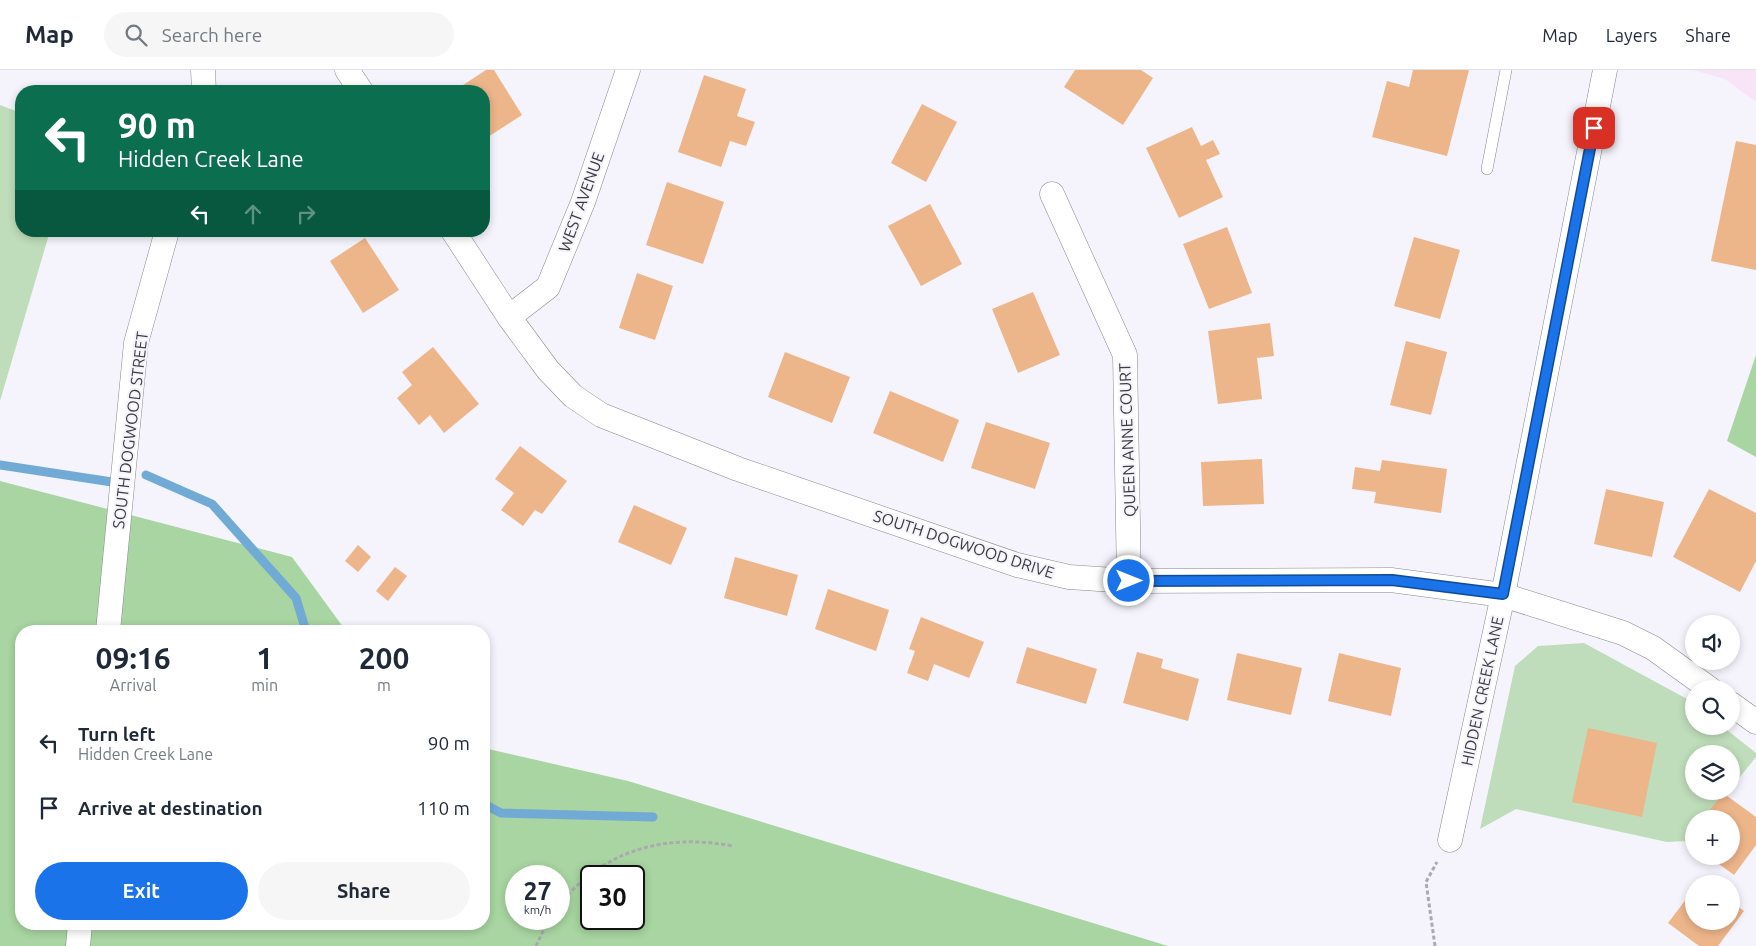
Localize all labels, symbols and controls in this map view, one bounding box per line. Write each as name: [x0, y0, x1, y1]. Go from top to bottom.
search box: [104, 12, 454, 57]
text: Map: [25, 21, 74, 48]
icon: search: [122, 21, 150, 49]
text: Search here: [162, 24, 262, 46]
text: Map: [1542, 25, 1578, 45]
text: Layers: [1606, 25, 1657, 45]
text: Share: [1685, 25, 1731, 45]
icon: left: [35, 105, 100, 170]
text: 90 m: [118, 105, 196, 145]
pin: [1573, 107, 1615, 149]
icon: arrive: [1580, 114, 1608, 142]
text: Hidden Creek Lane: [118, 146, 304, 171]
street label: WEST AVENUE: [555, 150, 607, 254]
icon: left: [186, 200, 214, 228]
icon: ahead: [239, 200, 267, 228]
icon: right: [292, 200, 320, 228]
street label: SOUTH DOGWOOD STREET: [109, 330, 151, 530]
street label: QUEEN ANNE COURT: [1115, 363, 1139, 517]
street label: SOUTH DOGWOOD DRIVE: [871, 506, 1057, 582]
position arrow: [1102, 554, 1154, 606]
street label: HIDDEN CREEK LANE: [1457, 615, 1507, 767]
map controls: [1685, 615, 1740, 930]
button: sound: [1685, 615, 1740, 670]
text: 09:16: [96, 641, 171, 675]
text: 1: [256, 641, 273, 675]
text: 200: [359, 641, 409, 675]
text: Arrival: [110, 676, 156, 694]
text: min: [251, 676, 278, 694]
text: m: [377, 676, 391, 694]
button: search: [1685, 680, 1740, 735]
text: Turn left: [78, 723, 156, 745]
icon: left: [35, 729, 63, 757]
text: 90 m: [428, 732, 470, 754]
text: Hidden Creek Lane: [78, 745, 213, 763]
button: layers: [1685, 745, 1740, 800]
icon: arrive: [35, 794, 63, 822]
text: Arrive at destination: [78, 797, 263, 819]
text: 110 m: [417, 797, 470, 819]
button: +: [1685, 810, 1740, 865]
button: Exit: [35, 862, 248, 920]
button: Share: [258, 862, 470, 920]
speed limit sign: 30: [580, 865, 645, 930]
button: −: [1685, 875, 1740, 930]
text: 27: [523, 877, 552, 905]
text: km/h: [524, 903, 551, 916]

